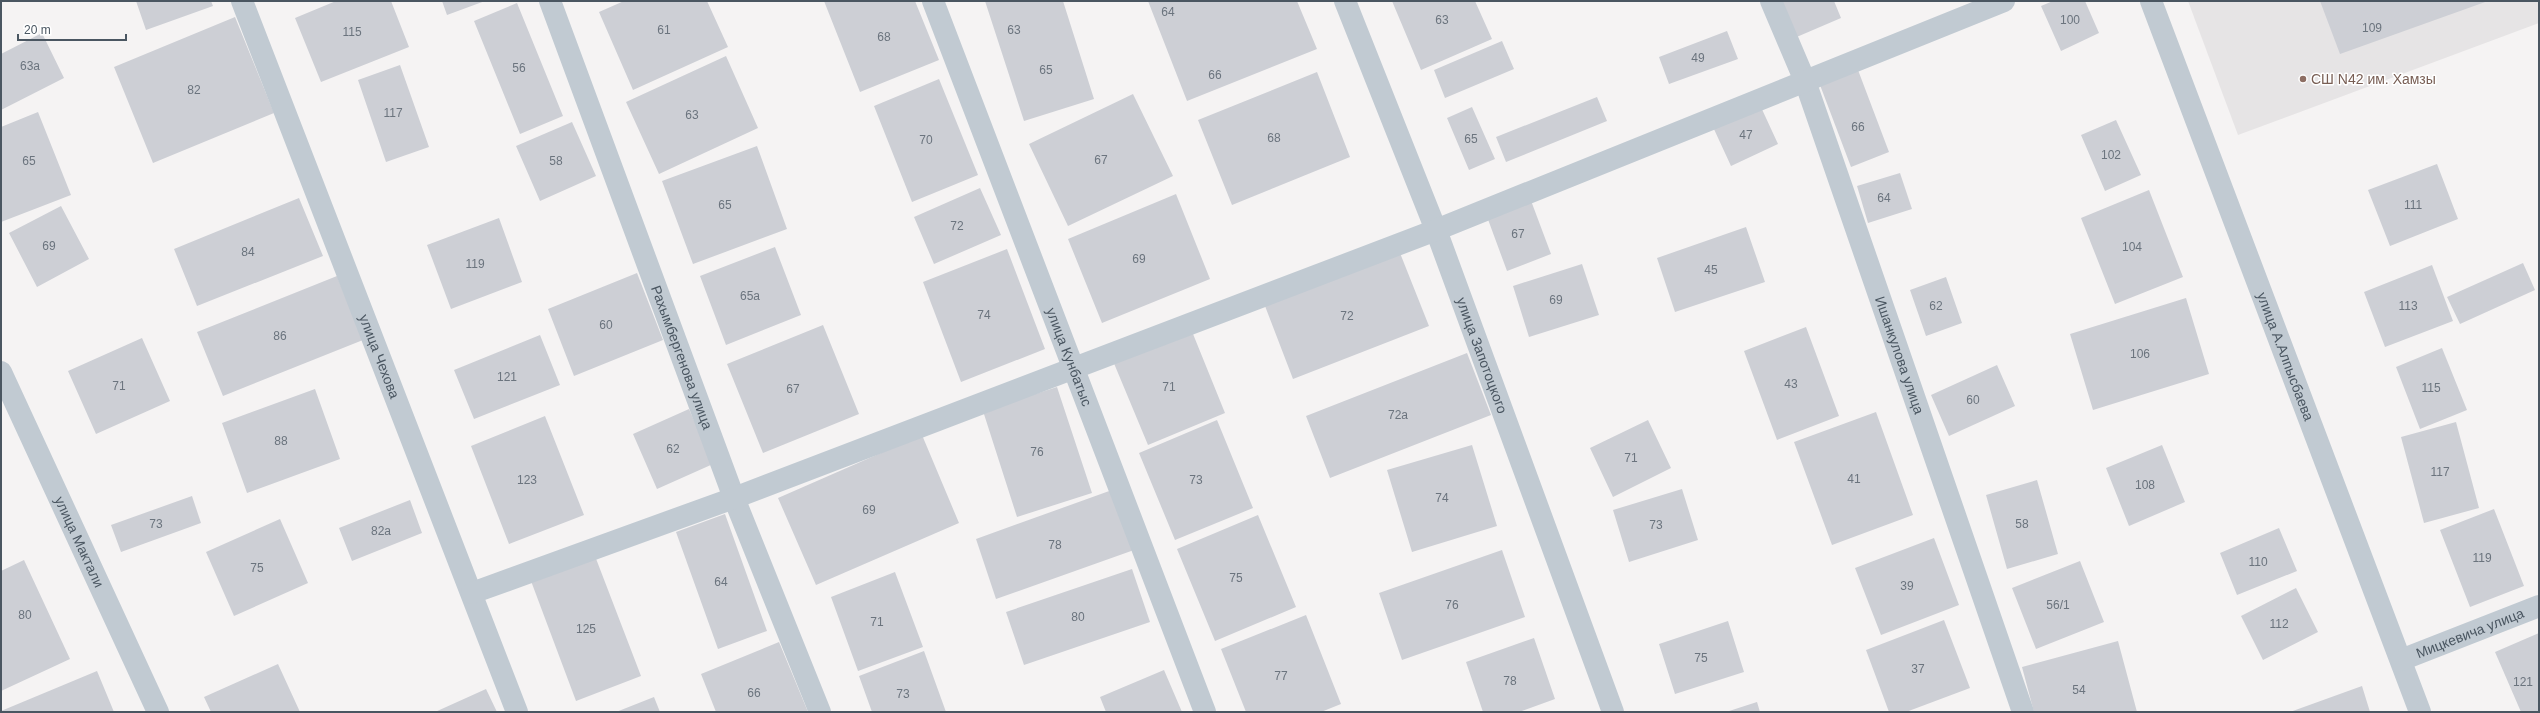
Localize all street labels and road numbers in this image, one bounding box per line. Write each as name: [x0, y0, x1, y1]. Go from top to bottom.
street label: Рахымбергенова улица: [648, 283, 716, 432]
street label: улица А.Алпысбаева: [2254, 290, 2317, 423]
street label: Ишанкулова улица: [1872, 294, 1928, 416]
street label: улица Запотоцкого: [1453, 295, 1511, 416]
street label: улица Кунбатыс: [1043, 305, 1095, 408]
street label: улица Чехова: [356, 312, 403, 401]
street label: улица Мактали: [52, 494, 107, 590]
street label: Мицкевича улица: [2414, 605, 2526, 661]

